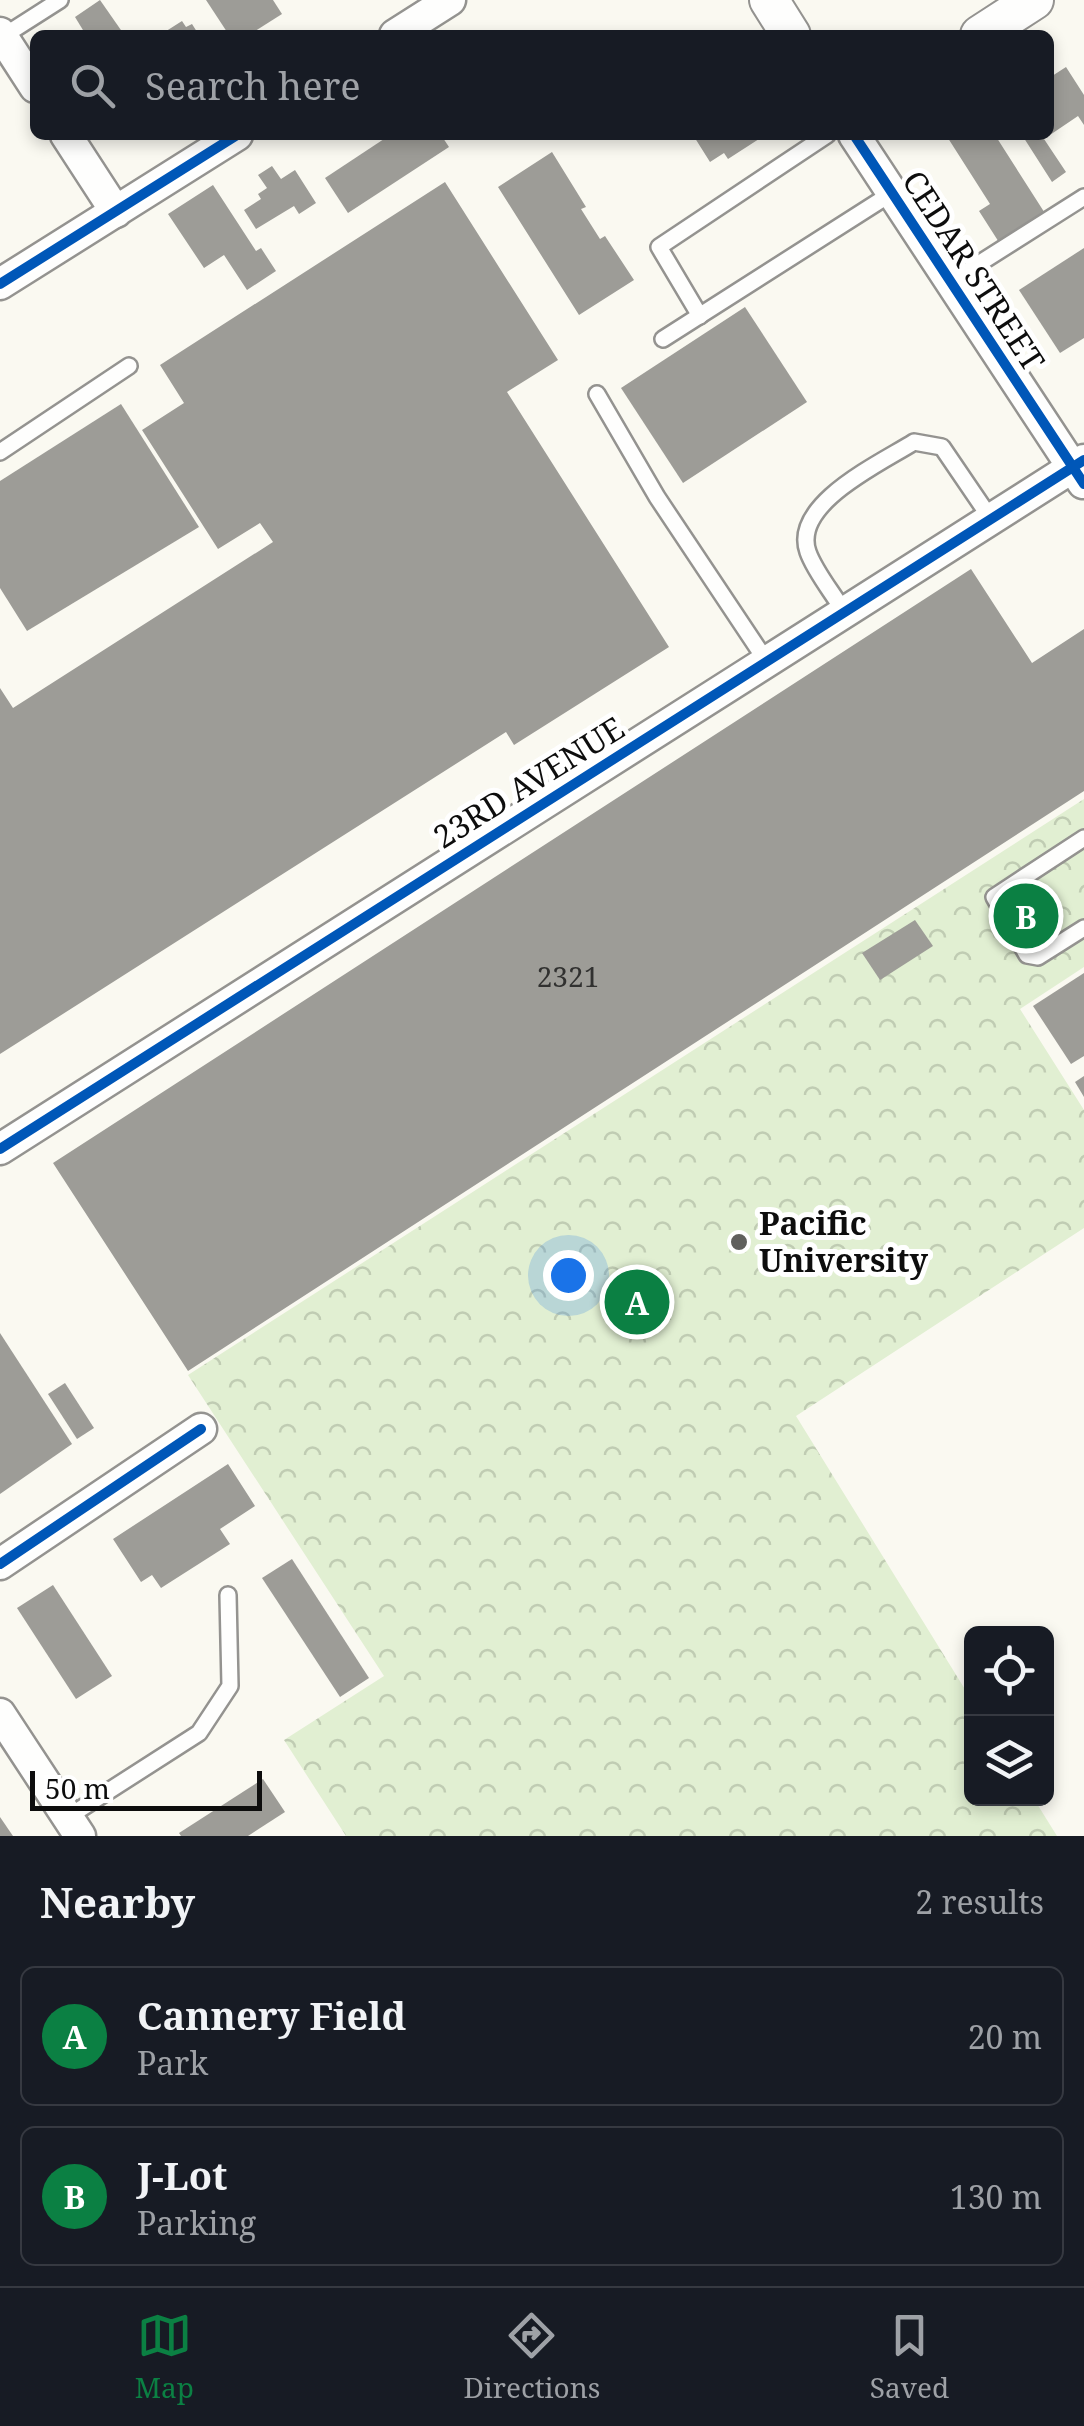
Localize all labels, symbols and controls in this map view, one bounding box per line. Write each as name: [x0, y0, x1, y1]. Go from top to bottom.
search box: [30, 30, 1054, 140]
icon: search: [65, 58, 120, 113]
text: Search here: [145, 59, 361, 111]
street label: CEDAR STREET: [893, 162, 1055, 379]
street label: 23RD AVENUE: [425, 706, 632, 858]
pin: B: [994, 878, 1058, 954]
house number: 2321: [537, 957, 599, 995]
place label: Pacific University: [759, 1201, 929, 1281]
marker: Pacific University: [728, 1231, 750, 1253]
your location: [543, 1250, 594, 1301]
pin: A: [604, 1264, 670, 1340]
map controls: [964, 1626, 1054, 1806]
button: locate: [964, 1626, 1054, 1716]
button: layers: [964, 1716, 1054, 1806]
scale bar: [30, 1766, 262, 1810]
text: 50 m: [45, 1769, 110, 1807]
text: Nearby: [40, 1873, 195, 1930]
text: 2 results: [915, 1880, 1044, 1923]
text: Cannery Field: [137, 1989, 406, 2041]
text: A: [62, 2015, 87, 2058]
text: 20 m: [968, 2015, 1042, 2058]
text: Park: [137, 2041, 208, 2084]
text: J-Lot: [137, 2149, 227, 2201]
text: B: [64, 2175, 85, 2218]
text: 130 m: [950, 2175, 1042, 2218]
text: Parking: [137, 2201, 256, 2244]
tab: Map: [135, 2308, 194, 2406]
tab: Directions: [463, 2308, 600, 2406]
tab: Saved: [870, 2308, 949, 2406]

